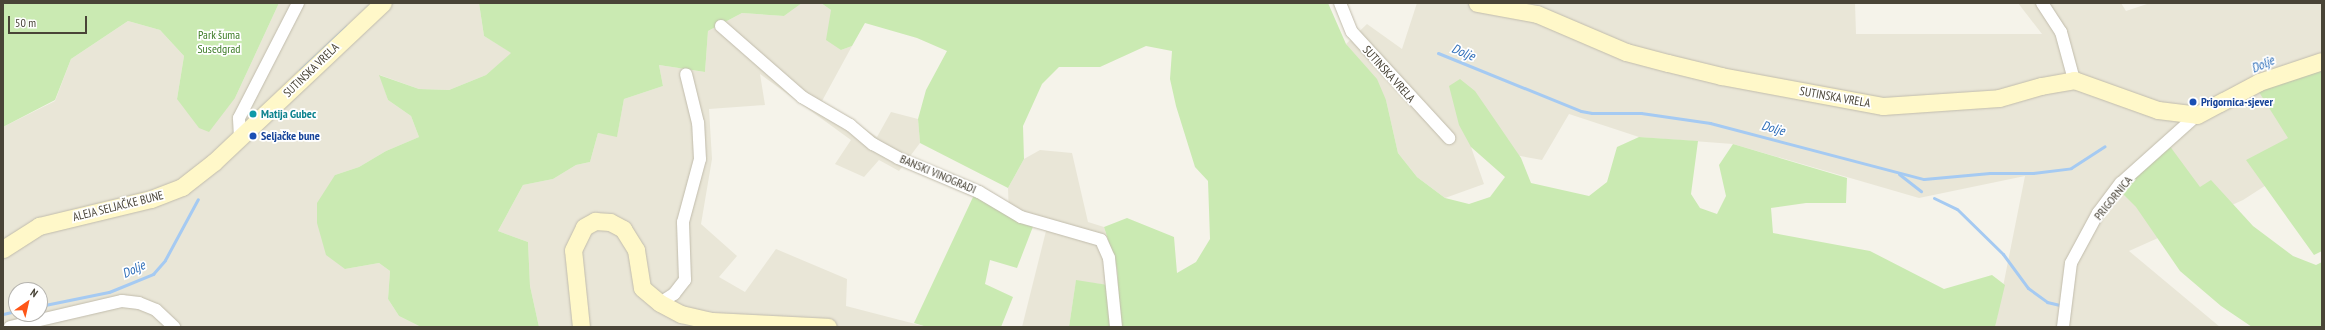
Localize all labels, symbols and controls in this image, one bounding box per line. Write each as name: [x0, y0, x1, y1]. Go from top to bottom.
scale bar: [10, 8, 89, 34]
text: 50 m: [15, 15, 36, 30]
park label: Park šuma Susedgrad: [197, 28, 241, 56]
street label: SUTINSKA VRELA: [280, 40, 342, 100]
water label: Dolje: [1449, 41, 1477, 65]
street label: SUTINSKA VRELA: [1360, 42, 1418, 106]
water label: Dolje: [2249, 53, 2277, 77]
street label: SUTINSKA VRELA: [1798, 84, 1872, 110]
place label: Prigornica-sjever: [2201, 95, 2273, 109]
marker: Prigornica-sjever: [2188, 97, 2198, 107]
place label: Matija Gubec: [261, 107, 316, 121]
marker: Matija Gubec: [248, 109, 258, 119]
water label: Dolje: [1760, 118, 1786, 140]
place label: Seljačke bune: [261, 129, 320, 143]
marker: Seljačke bune: [248, 131, 258, 141]
street label: BANSKI VINOGRADI: [898, 151, 978, 197]
street label: PRIGORNICA: [2091, 173, 2135, 223]
street label: ALEJA SELJAČKE BUNE: [71, 188, 165, 224]
water label: Dolje: [120, 258, 148, 282]
north arrow: [8, 282, 48, 322]
text: N: [28, 285, 41, 300]

